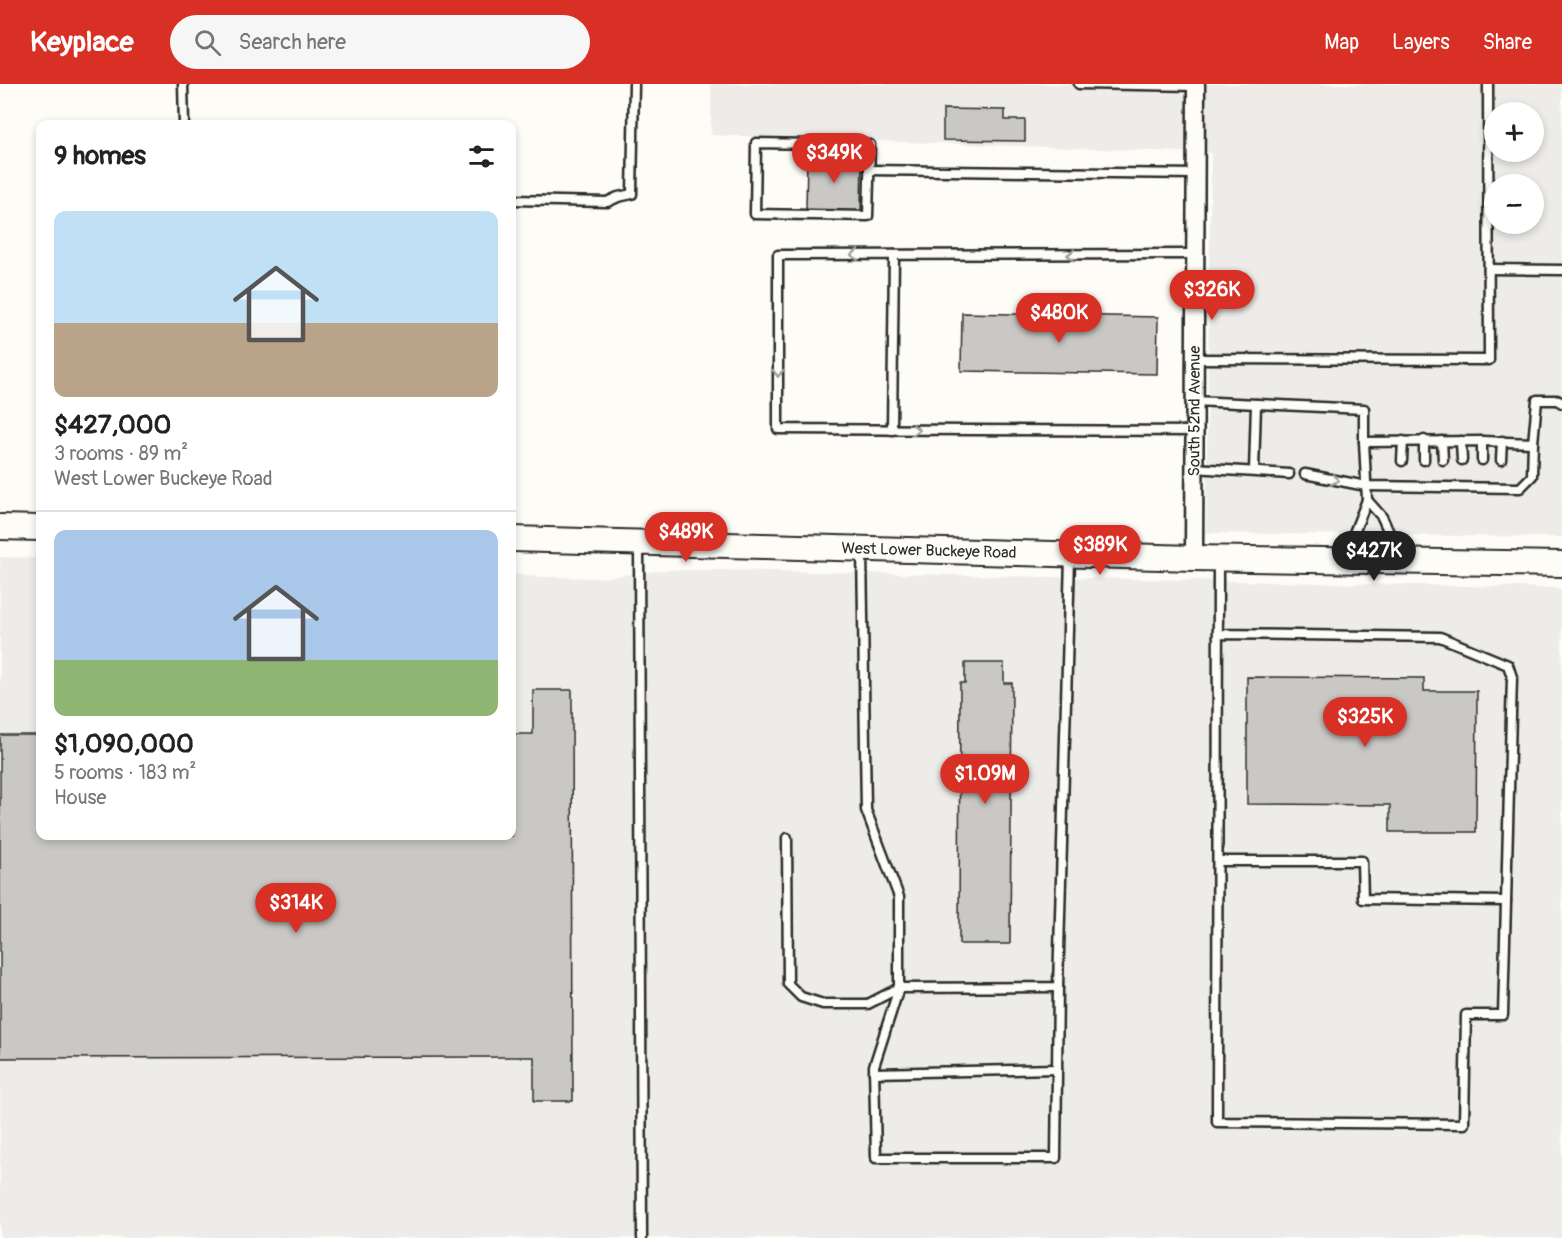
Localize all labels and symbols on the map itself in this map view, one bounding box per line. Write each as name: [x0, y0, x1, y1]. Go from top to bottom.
pin: $349K: [792, 133, 876, 184]
one-way arrow: [850, 249, 859, 261]
one-way arrow: [1066, 249, 1075, 261]
pin: $326K: [1170, 270, 1254, 321]
pin: $480K: [1017, 293, 1101, 344]
street label: South 52nd Avenue: [1184, 345, 1205, 476]
one-way arrow: [772, 368, 784, 377]
one-way arrow: [912, 424, 921, 436]
one-way arrow: [1330, 473, 1340, 486]
pin: $489K: [644, 512, 728, 563]
pin: $389K: [1058, 525, 1142, 576]
pin: $427K: [1332, 531, 1416, 582]
street label: West Lower Buckeye Road: [841, 538, 1017, 563]
pin: $325K: [1323, 697, 1407, 748]
pin: $1.09M: [936, 754, 1034, 805]
pin: $314K: [254, 883, 338, 934]

